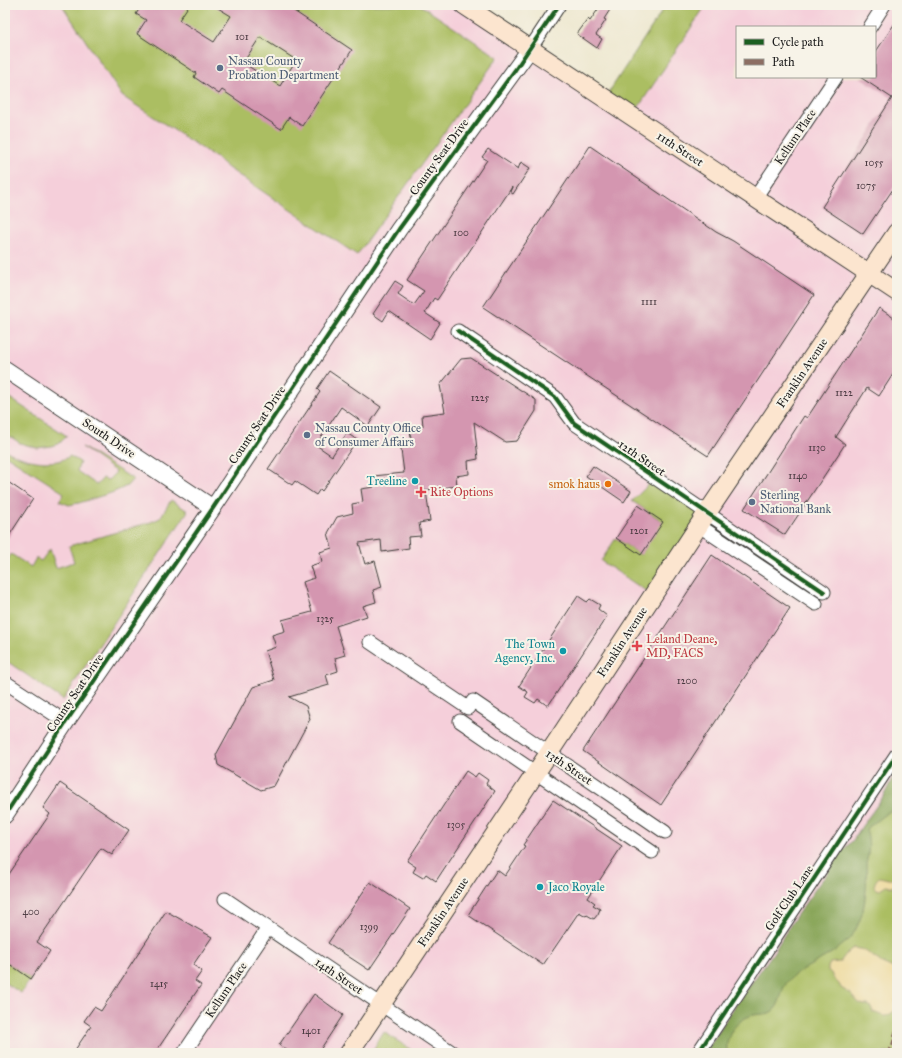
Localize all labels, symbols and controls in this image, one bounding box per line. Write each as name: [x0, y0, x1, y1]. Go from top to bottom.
legend: [736, 26, 876, 78]
house number: 101: [235, 31, 249, 43]
text: Cycle path: [772, 35, 824, 49]
place label: Nassau County Probation Department: [228, 54, 340, 82]
text: Path: [772, 55, 795, 69]
marker: Nassau County Probation Department: [215, 63, 225, 73]
street label: Kellum Place: [771, 107, 819, 167]
street label: County Seat Drive: [407, 116, 471, 198]
street label: 11th Street: [654, 129, 707, 170]
house number: 1055: [864, 157, 884, 169]
house number: 1075: [856, 180, 876, 192]
house number: 100: [453, 227, 469, 239]
house number: 1111: [641, 296, 657, 308]
street label: Franklin Avenue: [774, 336, 830, 410]
street label: County Seat Drive: [226, 383, 288, 467]
house number: 1122: [835, 387, 853, 399]
house number: 1225: [471, 392, 490, 404]
street label: South Drive: [80, 415, 138, 461]
place label: Nassau County Office of Consumer Affairs: [315, 421, 421, 449]
marker: Nassau County Office of Consumer Affairs: [302, 430, 312, 440]
street label: 12th Street: [616, 437, 669, 479]
house number: 1130: [808, 442, 826, 454]
house number: 1140: [788, 470, 808, 482]
place label: Treeline: [367, 474, 407, 488]
marker: Treeline: [410, 476, 420, 486]
place label: smok haus: [549, 477, 600, 491]
marker: smok haus: [603, 479, 613, 489]
place label: Rite Options: [430, 485, 493, 499]
marker: Rite Options: [415, 486, 427, 498]
place label: Sterling National Bank: [760, 488, 831, 516]
marker: Sterling National Bank: [747, 497, 757, 507]
house number: 1201: [630, 525, 648, 537]
street label: Franklin Avenue: [594, 604, 650, 680]
house number: 1325: [316, 613, 334, 625]
place label: Leland Deane, MD, FACS: [646, 632, 717, 660]
place label: The Town Agency, Inc.: [494, 637, 556, 666]
marker: Leland Deane, MD, FACS: [631, 640, 643, 652]
marker: The Town Agency, Inc.: [558, 646, 568, 656]
street label: County Seat Drive: [44, 651, 106, 735]
house number: 1200: [677, 675, 697, 687]
street label: 13th Street: [543, 746, 595, 788]
house number: 1305: [447, 819, 466, 831]
street label: Golf Club Lane: [762, 862, 816, 934]
street label: Franklin Avenue: [415, 875, 471, 949]
place label: Jaco Royale: [546, 880, 605, 895]
marker: Jaco Royale: [535, 882, 545, 892]
house number: 400: [22, 906, 40, 918]
house number: 1399: [360, 921, 378, 933]
street label: 14th Street: [312, 955, 366, 998]
street label: Kellum Place: [202, 960, 250, 1020]
house number: 1415: [150, 978, 168, 990]
house number: 1401: [301, 1025, 321, 1037]

